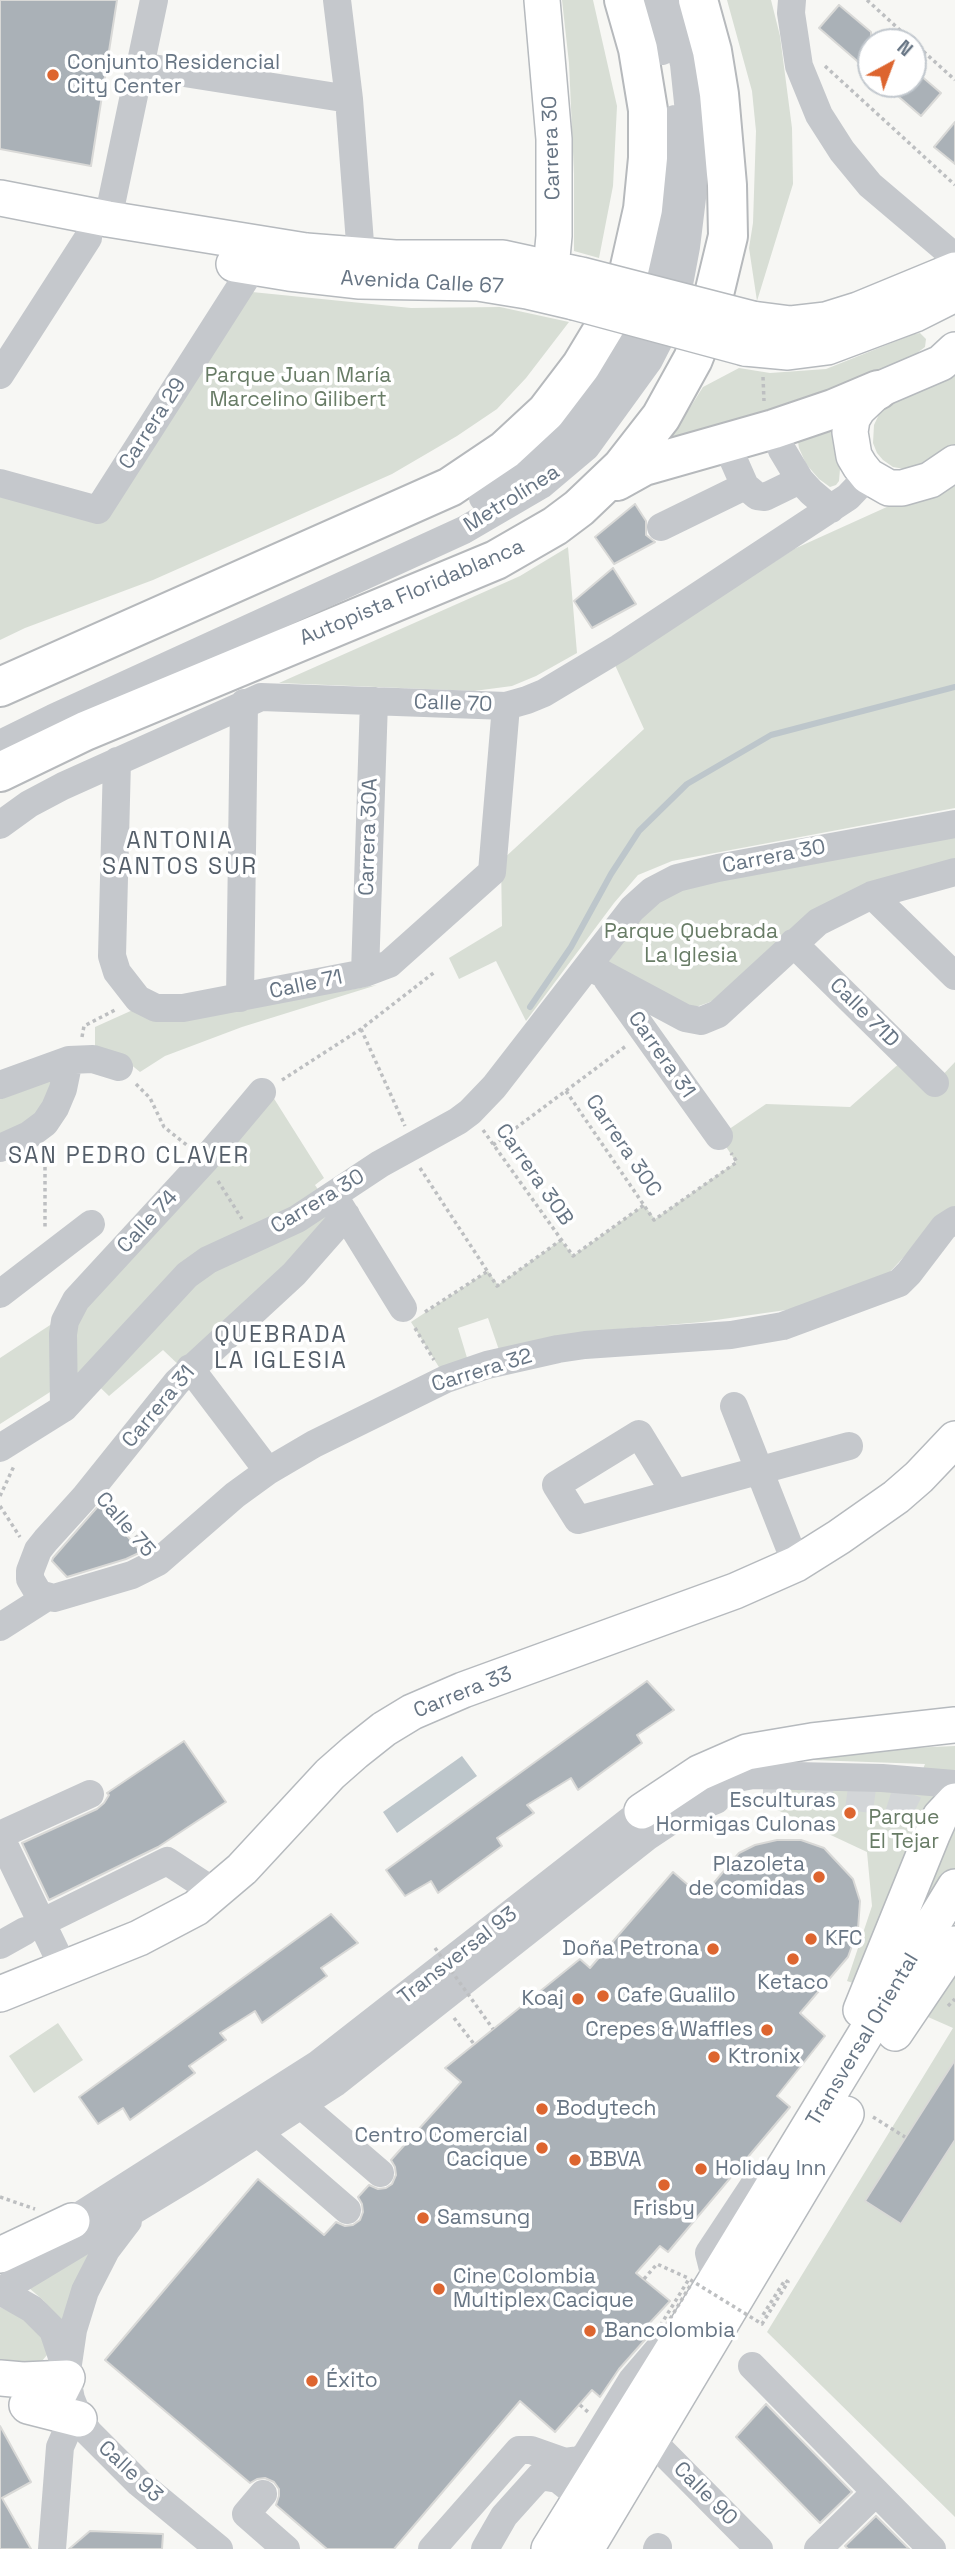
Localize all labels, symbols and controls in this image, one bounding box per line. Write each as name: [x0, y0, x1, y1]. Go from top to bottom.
north arrow: [857, 28, 927, 98]
text: N: [892, 35, 918, 62]
place label: Conjunto Residencial City Center: [67, 50, 280, 100]
marker: Conjunto Residencial City Center: [45, 67, 61, 83]
street label: Carrera 30: [538, 95, 566, 201]
street label: Avenida Calle 67: [340, 266, 504, 300]
park label: Parque Juan María Marcelino Gilibert: [205, 363, 391, 413]
street label: Carrera 29: [114, 374, 192, 474]
street label: Metrolínea: [460, 460, 564, 538]
street label: Autopista Floridablanca: [296, 534, 528, 652]
street label: Calle 70: [413, 690, 493, 718]
street label: Carrera 30A: [354, 778, 384, 896]
district label: ANTONIA SANTOS SUR: [103, 828, 257, 882]
street label: Carrera 30: [720, 835, 828, 879]
park label: Parque Quebrada La Iglesia: [604, 919, 778, 969]
street label: Calle 71: [267, 965, 345, 1005]
street label: Calle 71D: [824, 973, 904, 1053]
street label: Carrera 31: [622, 1007, 700, 1103]
street label: Carrera 30C: [580, 1090, 666, 1202]
street label: Carrera 30B: [490, 1119, 578, 1231]
district label: SAN PEDRO CLAVER: [10, 1143, 248, 1171]
street label: Carrera 30: [267, 1164, 369, 1240]
street label: Calle 74: [112, 1185, 184, 1259]
district label: QUEBRADA LA IGLESIA: [215, 1322, 347, 1376]
street label: Carrera 32: [429, 1344, 535, 1398]
street label: Carrera 31: [117, 1361, 201, 1453]
street label: Calle 75: [90, 1487, 160, 1563]
street label: Carrera 33: [410, 1662, 516, 1724]
place label: Esculturas Hormigas Culonas: [656, 1788, 836, 1838]
marker: Esculturas Hormigas Culonas: [842, 1805, 858, 1821]
park label: Parque El Tejar: [869, 1805, 939, 1855]
place label: Plazoleta de comidas: [688, 1852, 805, 1902]
marker: Plazoleta de comidas: [811, 1869, 827, 1885]
street label: Transversal 93: [393, 1902, 523, 2010]
place label: KFC: [825, 1926, 862, 1952]
marker: KFC: [803, 1931, 819, 1947]
place label: Doña Petrona: [562, 1936, 699, 1962]
marker: Doña Petrona: [705, 1941, 721, 1957]
street label: Transversal Oriental: [801, 1949, 925, 2131]
marker: Ketaco: [785, 1951, 801, 1967]
place label: Ketaco: [757, 1970, 829, 1996]
place label: Cafe Gualilo: [617, 1983, 736, 2009]
place label: Koaj: [521, 1986, 564, 2012]
marker: Cafe Gualilo: [595, 1988, 611, 2004]
marker: Koaj: [570, 1991, 586, 2007]
place label: Crepes & Waffles: [585, 2017, 753, 2043]
marker: Crepes & Waffles: [759, 2022, 775, 2038]
place label: Ktronix: [728, 2044, 801, 2070]
marker: Ktronix: [706, 2049, 722, 2065]
place label: Bodytech: [556, 2096, 656, 2122]
marker: Bodytech: [534, 2101, 550, 2117]
place label: Centro Comercial Cacique: [355, 2123, 528, 2173]
marker: Centro Comercial Cacique: [534, 2140, 550, 2156]
place label: BBVA: [589, 2147, 642, 2173]
marker: BBVA: [567, 2152, 583, 2168]
place label: Holiday Inn: [715, 2156, 826, 2182]
marker: Holiday Inn: [693, 2161, 709, 2177]
marker: Frisby: [656, 2177, 672, 2193]
place label: Frisby: [633, 2196, 695, 2222]
place label: Samsung: [437, 2205, 530, 2231]
marker: Samsung: [415, 2210, 431, 2226]
place label: Cine Colombia Multiplex Cacique: [453, 2264, 634, 2314]
marker: Cine Colombia Multiplex Cacique: [431, 2281, 447, 2297]
place label: Bancolombia: [604, 2318, 735, 2344]
marker: Bancolombia: [582, 2323, 598, 2339]
place label: Éxito: [326, 2368, 378, 2394]
marker: Éxito: [304, 2373, 320, 2389]
street label: Calle 93: [92, 2436, 168, 2508]
street label: Calle 90: [668, 2457, 742, 2531]

